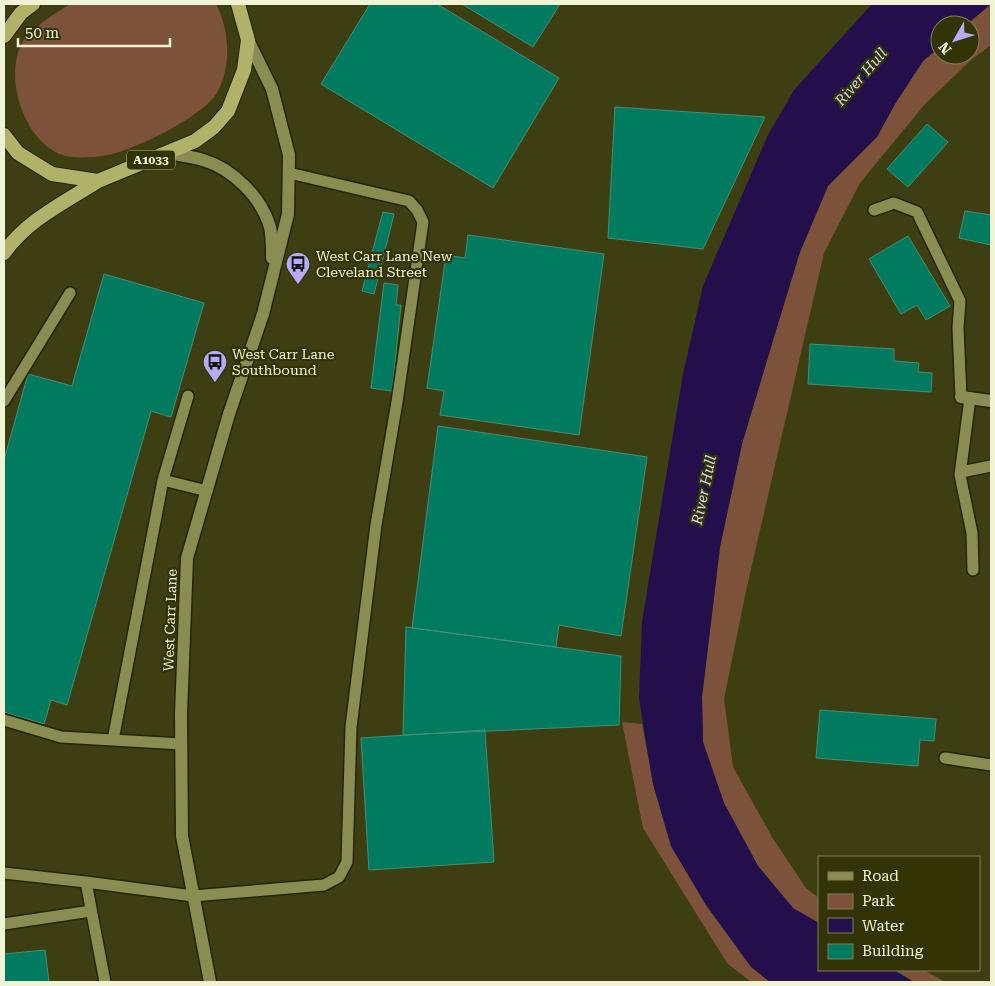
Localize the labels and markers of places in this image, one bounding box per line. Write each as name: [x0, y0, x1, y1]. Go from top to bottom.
place label: West Carr Lane New Cleveland Street: [316, 248, 453, 280]
bus stop icon: West Carr Lane New Cleveland Street: [285, 251, 311, 285]
place label: West Carr Lane Southbound: [232, 346, 335, 378]
bus stop icon: West Carr Lane Southbound: [202, 349, 228, 383]

